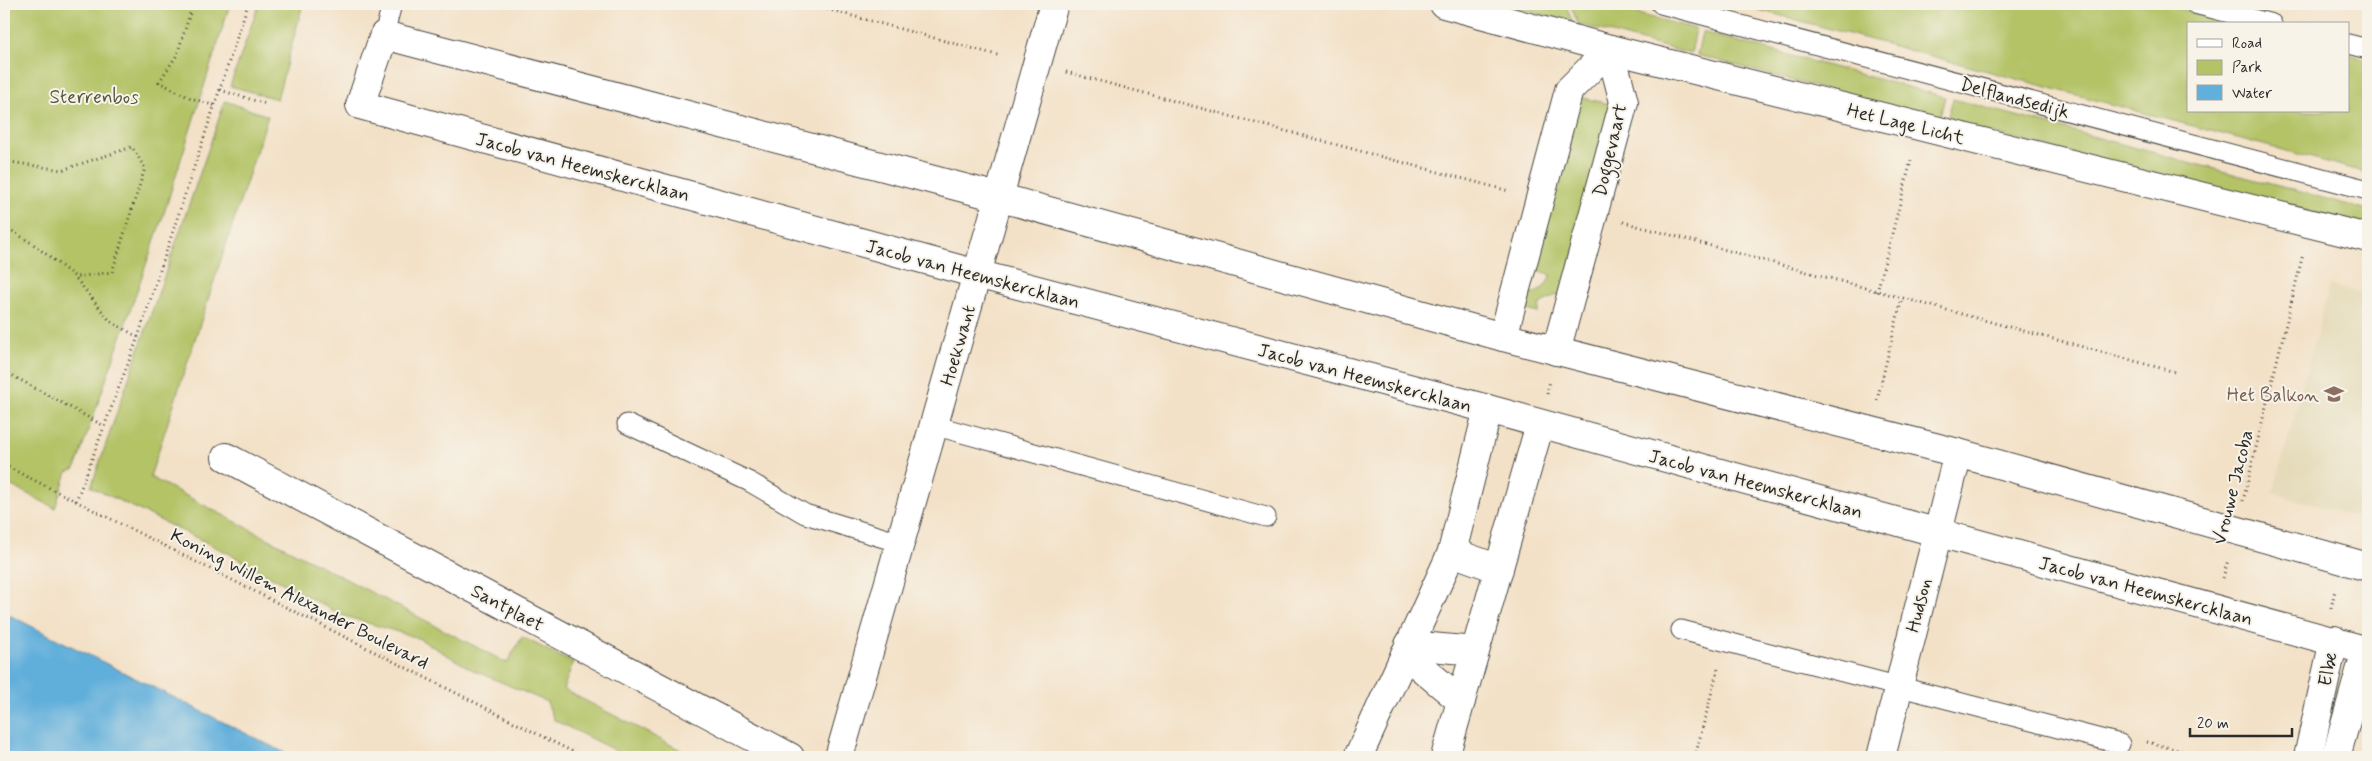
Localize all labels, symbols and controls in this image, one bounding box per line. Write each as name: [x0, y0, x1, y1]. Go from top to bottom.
legend: [2187, 22, 2350, 112]
text: Road: [2232, 34, 2262, 54]
text: Park: [2232, 58, 2262, 78]
street label: Delflandsedijk: [1957, 72, 2072, 126]
text: Water: [2232, 84, 2272, 104]
park label: Sterrenbos: [49, 85, 139, 110]
street label: Het Lage Licht: [1844, 98, 1967, 152]
street label: Doggevaart: [1588, 101, 1636, 200]
street label: Jacob van Heemskercklaan: [473, 127, 692, 208]
street label: Jacob van Heemskercklaan: [863, 234, 1082, 315]
street label: Hoekwant: [935, 302, 982, 389]
street label: Jacob van Heemskercklaan: [1255, 338, 1474, 419]
place label: Het Balkon: [2227, 383, 2319, 408]
school or university icon: Het Balkon: [2323, 383, 2345, 405]
street label: Vrouwe Jacoba: [2207, 427, 2260, 547]
street label: Jacob van Heemskercklaan: [1646, 444, 1865, 525]
street label: Koning Willem Alexander Boulevard: [165, 523, 433, 677]
street label: Jacob van Heemskercklaan: [2036, 551, 2255, 632]
street label: Hudson: [1901, 575, 1938, 635]
street label: Santplaet: [467, 579, 548, 638]
street label: Elbe: [2313, 650, 2344, 689]
scale bar: [2190, 706, 2292, 738]
text: 20 m: [2197, 714, 2229, 734]

